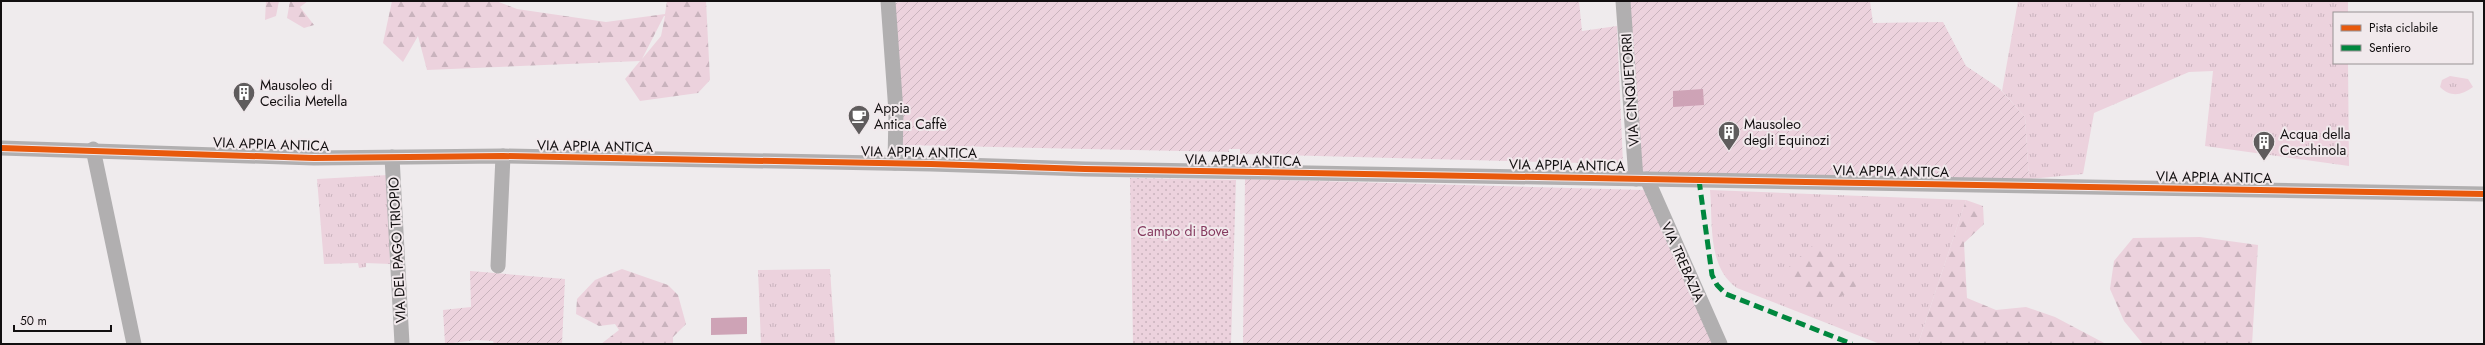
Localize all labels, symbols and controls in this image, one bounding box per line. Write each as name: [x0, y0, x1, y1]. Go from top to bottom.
legend: [2333, 12, 2473, 64]
text: Pista ciclabile: [2369, 19, 2438, 37]
street label: VIA CINQUETORRI: [1616, 33, 1644, 147]
text: Sentiero: [2369, 39, 2411, 57]
place label: Mausoleo di Cecilia Metella: [260, 75, 347, 111]
building icon: Mausoleo di Cecilia Metella: [231, 80, 257, 113]
place label: Appia Antica Caffè: [874, 98, 947, 134]
cafe icon: Appia Antica Caffè: [846, 103, 872, 136]
place label: Mausoleo degli Equinozi: [1744, 114, 1830, 150]
building icon: Mausoleo degli Equinozi: [1716, 119, 1742, 152]
place label: Acqua della Cecchinola: [2280, 124, 2351, 160]
building icon: Acqua della Cecchinola: [2251, 129, 2277, 162]
street label: VIA APPIA ANTICA: [213, 132, 330, 156]
street label: VIA APPIA ANTICA: [537, 135, 654, 157]
street label: VIA APPIA ANTICA: [861, 141, 978, 163]
street label: VIA APPIA ANTICA: [1185, 149, 1302, 171]
street label: VIA APPIA ANTICA: [1509, 154, 1626, 176]
street label: VIA APPIA ANTICA: [1833, 160, 1950, 182]
street label: VIA APPIA ANTICA: [2156, 166, 2273, 188]
street label: VIA DEL PAGO TRIOPIO: [383, 176, 411, 324]
street label: VIA TREBAZIA: [1657, 219, 1710, 306]
park label: Campo di Bove: [1137, 221, 1229, 241]
scale bar: [14, 307, 111, 333]
text: 50 m: [20, 312, 47, 330]

